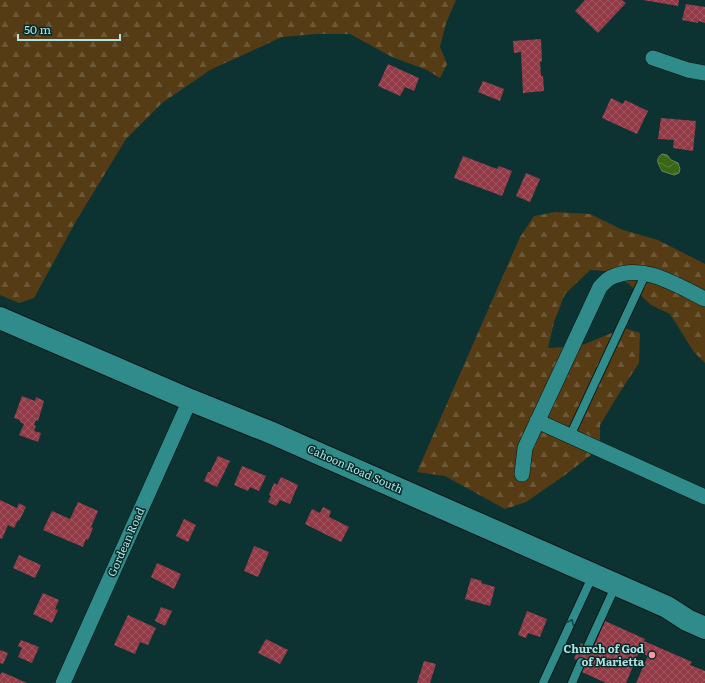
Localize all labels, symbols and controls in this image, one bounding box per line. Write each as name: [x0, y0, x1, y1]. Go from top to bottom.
scale bar: [18, 16, 120, 42]
text: 50 m: [24, 20, 51, 38]
street label: Cahoon Road South: [305, 440, 406, 496]
street label: Gordean Road: [103, 504, 148, 579]
one-way arrow: [566, 619, 574, 627]
place label: Church of God of Marietta: [564, 640, 645, 669]
marker: Church of God of Marietta: [647, 650, 657, 660]

